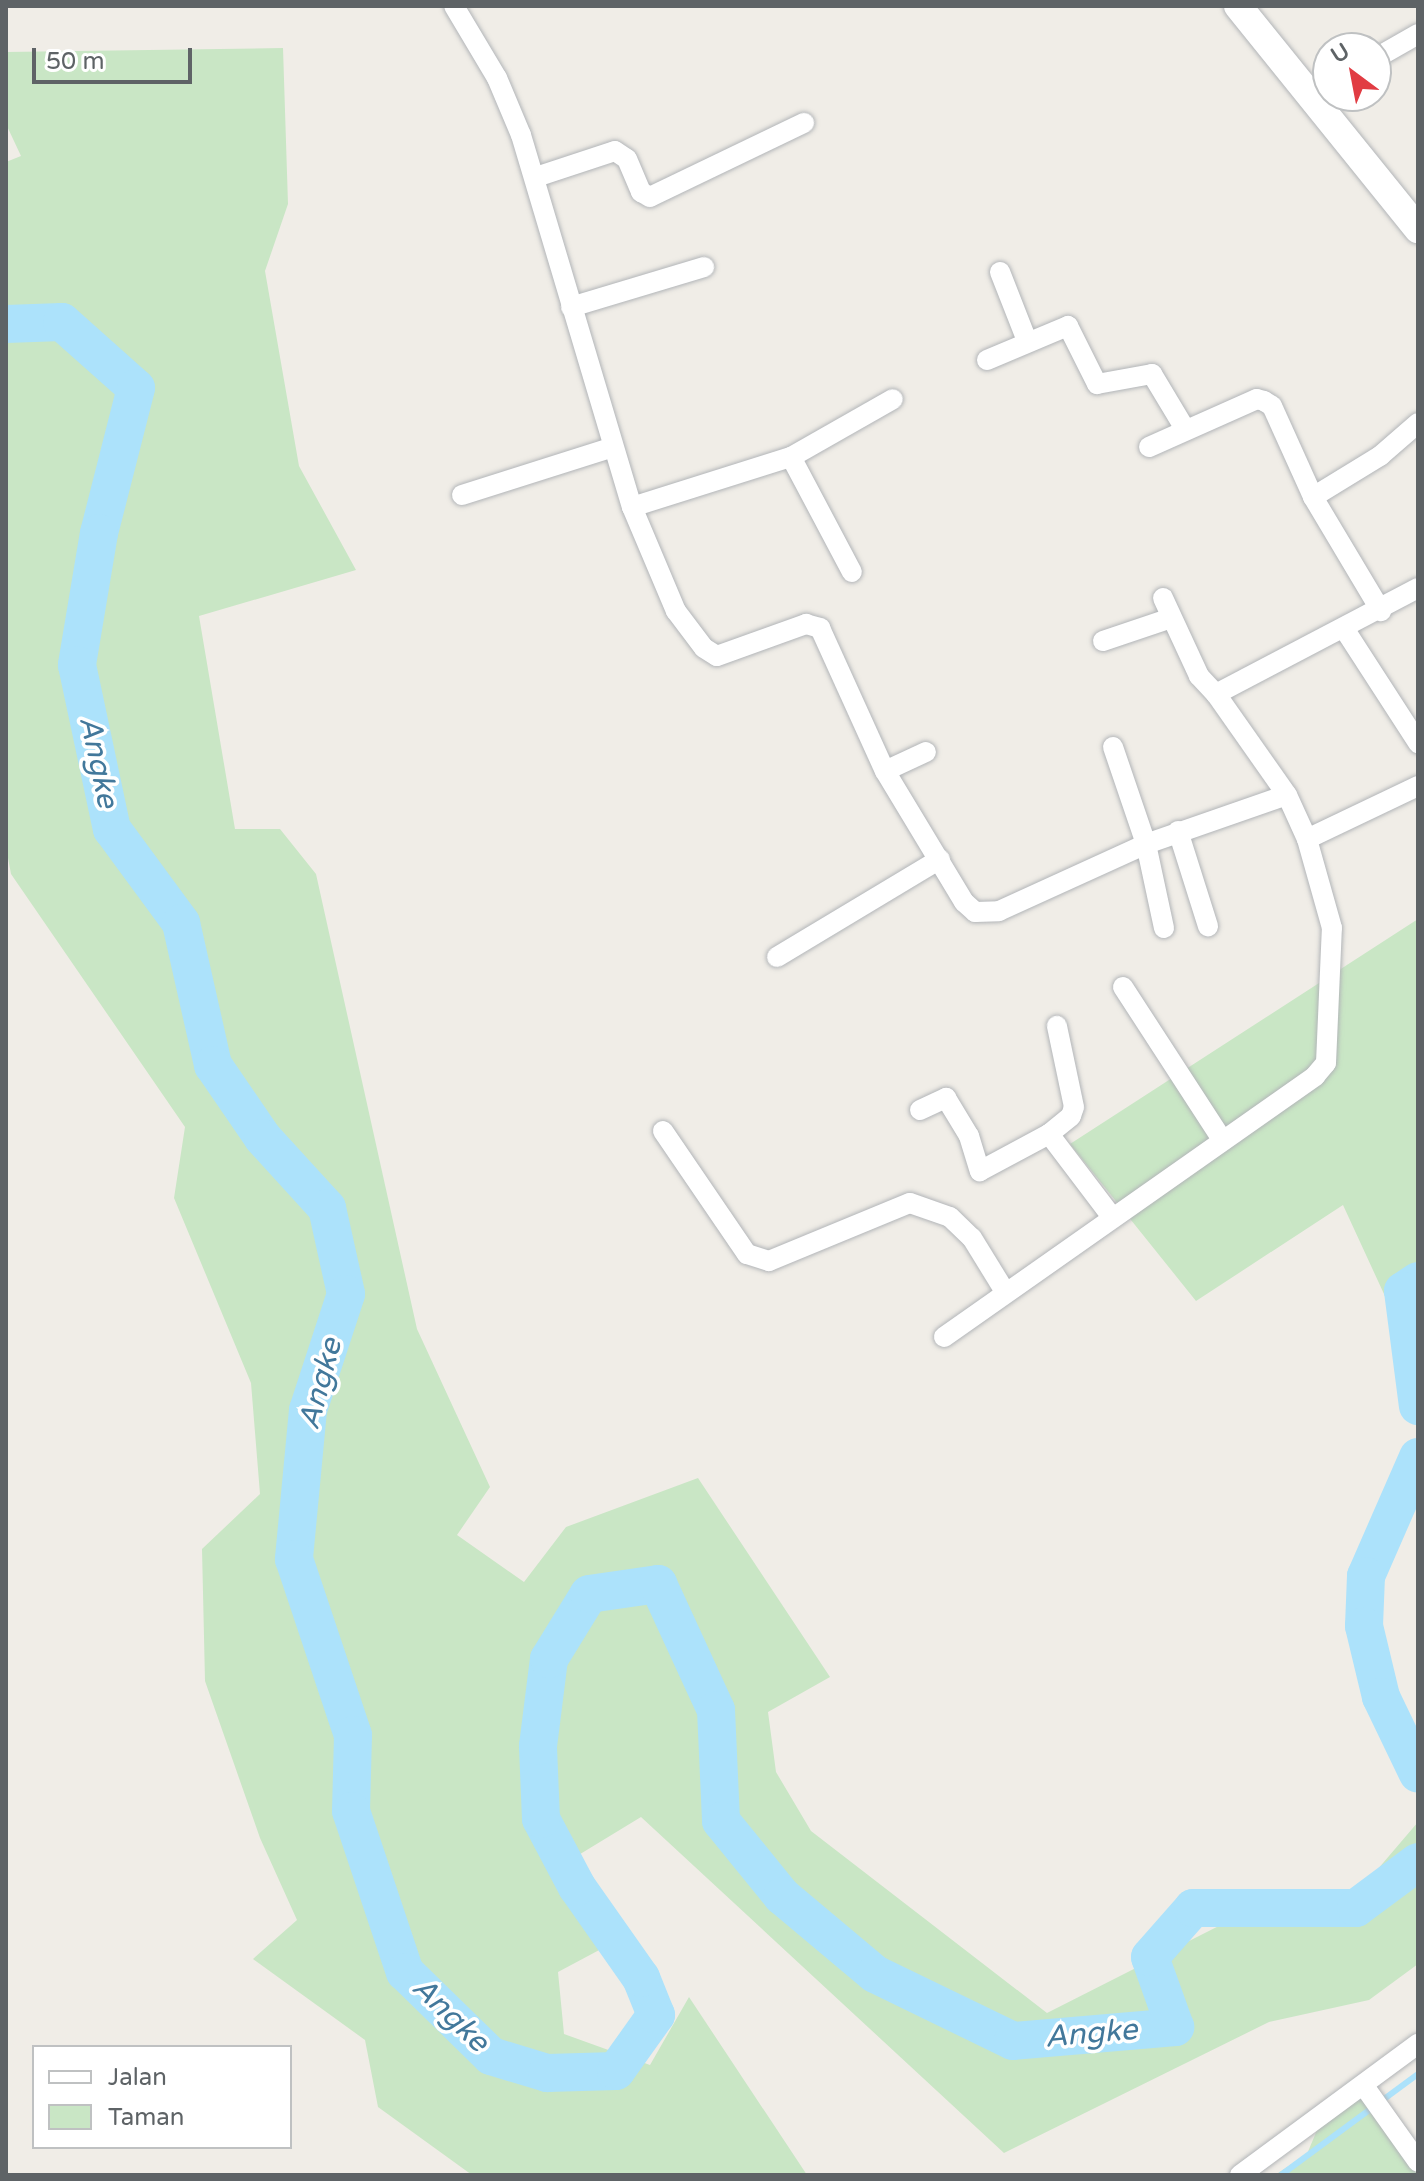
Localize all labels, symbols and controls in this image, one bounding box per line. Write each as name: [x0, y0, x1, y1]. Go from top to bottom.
scale bar: [36, 32, 196, 82]
north arrow: [1312, 32, 1392, 112]
text: U: [1326, 38, 1354, 69]
text: 50 m: [46, 47, 104, 76]
water label: Angke: [71, 713, 125, 811]
water label: Angke: [292, 1335, 350, 1433]
water label: Angke: [404, 1970, 496, 2060]
water label: Angke: [1043, 2012, 1139, 2056]
legend: [32, 2045, 292, 2149]
text: Jalan: [108, 2063, 167, 2092]
text: Taman: [108, 2103, 184, 2132]

